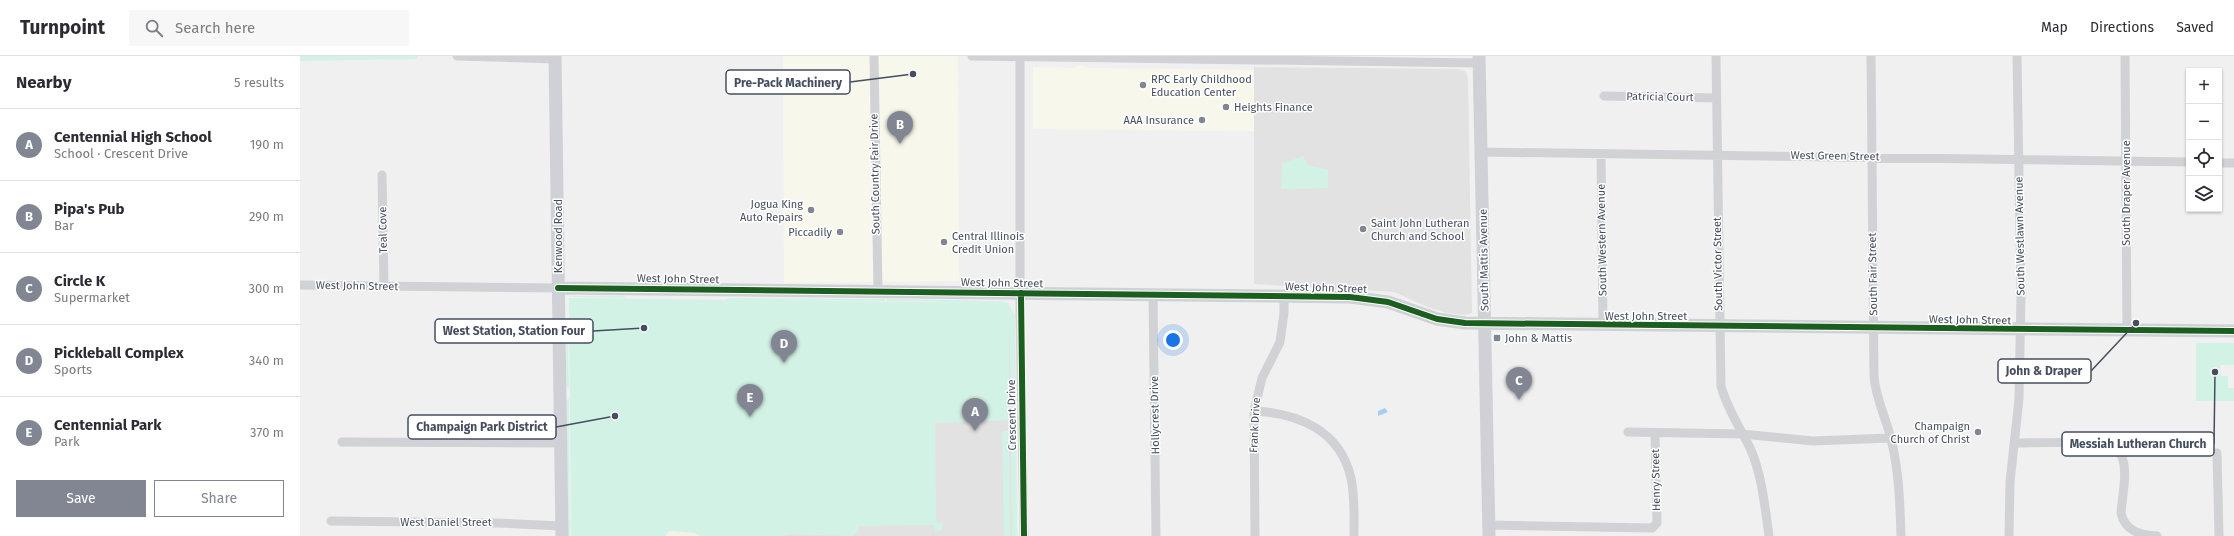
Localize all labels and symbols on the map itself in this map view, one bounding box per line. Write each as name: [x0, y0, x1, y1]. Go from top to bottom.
callout: Pre-Pack Machinery: [726, 70, 850, 94]
place label: RPC Early Childhood Education Center: [1151, 73, 1252, 99]
text: Pre-Pack Machinery: [734, 76, 843, 90]
marker: RPC Early Childhood Education Center: [1138, 80, 1148, 90]
street label: Patricia Court: [1626, 90, 1694, 104]
place label: Heights Finance: [1234, 101, 1313, 114]
marker: Heights Finance: [1221, 102, 1231, 112]
pin: B: [887, 111, 913, 144]
street label: South Country Fair Drive: [867, 114, 883, 234]
place label: AAA Insurance: [1124, 114, 1194, 127]
marker: AAA Insurance: [1197, 115, 1207, 125]
street label: South Draper Avenue: [2120, 140, 2133, 246]
street label: West Green Street: [1790, 149, 1880, 163]
street label: South Westlawn Avenue: [2012, 176, 2028, 296]
street label: South Western Avenue: [1595, 184, 1609, 296]
place label: Jogua King Auto Repairs: [740, 198, 803, 224]
street label: Kenwood Road: [552, 199, 565, 273]
marker: Jogua King Auto Repairs: [806, 205, 816, 215]
street label: Teal Cove: [376, 207, 390, 253]
street label: South Mattis Avenue: [1477, 209, 1491, 311]
place label: Saint John Lutheran Church and School: [1371, 217, 1469, 243]
street label: South Victor Street: [1711, 217, 1725, 311]
marker: Saint John Lutheran Church and School: [1358, 224, 1368, 234]
place label: Piccadily: [788, 226, 833, 239]
marker: Piccadily: [835, 227, 845, 237]
place label: Central Illinois Credit Union: [952, 230, 1024, 256]
street label: South Fair Street: [1866, 232, 1880, 316]
marker: Central Illinois Credit Union: [939, 237, 949, 247]
street label: West John Street: [637, 272, 719, 286]
street label: West John Street: [961, 276, 1043, 290]
street label: West John Street: [316, 279, 398, 293]
street label: West John Street: [1285, 280, 1367, 296]
street label: West John Street: [1605, 310, 1687, 323]
street label: West John Street: [1929, 313, 2011, 327]
callout: West Station, Station Four: [435, 319, 593, 343]
text: West Station, Station Four: [443, 324, 585, 338]
pin: D: [771, 330, 797, 363]
your location: [1163, 330, 1183, 350]
place label: John & Mattis: [1505, 332, 1572, 345]
marker: John & Mattis: [1492, 333, 1502, 343]
callout: John & Draper: [1998, 359, 2091, 383]
text: John & Draper: [2005, 364, 2083, 378]
pin: C: [1506, 367, 1532, 400]
street label: Hollycrest Drive: [1148, 376, 1162, 454]
street label: Crescent Drive: [1005, 379, 1019, 451]
pin: E: [737, 384, 763, 417]
street label: Frank Drive: [1247, 397, 1263, 453]
pin: A: [962, 398, 988, 431]
callout: Champaign Park District: [408, 415, 556, 439]
text: Champaign Park District: [416, 420, 548, 434]
place label: Champaign Church of Christ: [1891, 420, 1970, 446]
marker: Champaign Church of Christ: [1973, 427, 1983, 437]
callout: Messiah Lutheran Church: [2062, 432, 2214, 456]
text: Messiah Lutheran Church: [2070, 437, 2206, 451]
street label: Henry Street: [1649, 449, 1663, 511]
street label: West Daniel Street: [400, 516, 492, 529]

